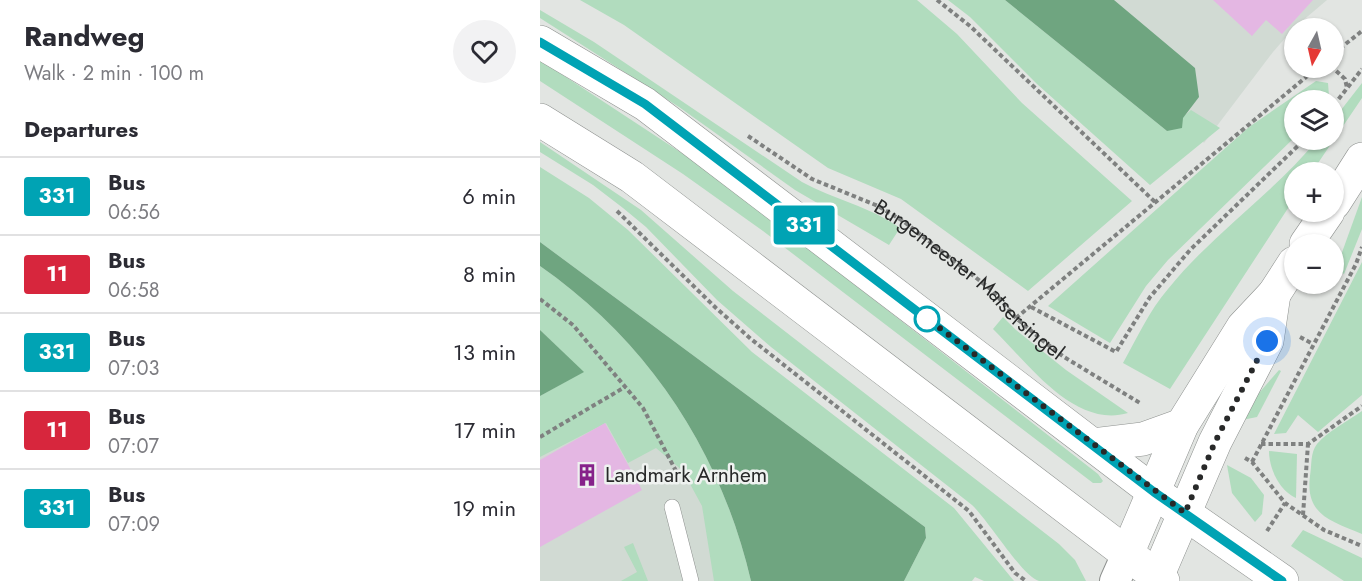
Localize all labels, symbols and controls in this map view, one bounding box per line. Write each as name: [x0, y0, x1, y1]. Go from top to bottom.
text: Randweg: [24, 16, 145, 57]
north arrow: [1284, 18, 1344, 78]
map controls: [1284, 18, 1344, 294]
button: heart: [453, 20, 516, 83]
text: Walk · 2 min · 100 m: [24, 59, 204, 88]
button: layers: [1284, 90, 1344, 150]
text: Departures: [24, 113, 138, 145]
button: +: [1284, 162, 1344, 222]
text: Bus: [108, 166, 145, 198]
text: 6 min: [462, 180, 516, 212]
text: 331: [39, 181, 75, 211]
street label: Burgemeester Matsersingel: [868, 192, 1071, 367]
text: 06:56: [108, 198, 160, 227]
line badge: 331: [770, 206, 838, 244]
text: 331: [786, 210, 822, 240]
button: −: [1284, 234, 1344, 294]
text: Bus: [108, 244, 145, 276]
text: 8 min: [463, 258, 516, 290]
text: 11: [46, 259, 68, 289]
text: 06:58: [108, 276, 160, 305]
unlabelled marker: [914, 306, 940, 332]
text: Bus: [108, 322, 145, 354]
your location: [1252, 326, 1282, 356]
text: 13 min: [453, 336, 516, 368]
text: 331: [39, 337, 75, 367]
text: 07:03: [108, 354, 159, 383]
text: Bus: [108, 400, 145, 432]
text: 17 min: [454, 414, 516, 446]
text: 11: [46, 415, 68, 445]
text: 07:07: [108, 432, 159, 461]
place label: Landmark Arnhem: [605, 460, 767, 490]
building icon: Landmark Arnhem: [574, 462, 600, 488]
text: Bus: [108, 478, 145, 510]
text: 19 min: [452, 492, 516, 524]
text: 331: [39, 493, 75, 523]
text: 07:09: [108, 510, 160, 539]

